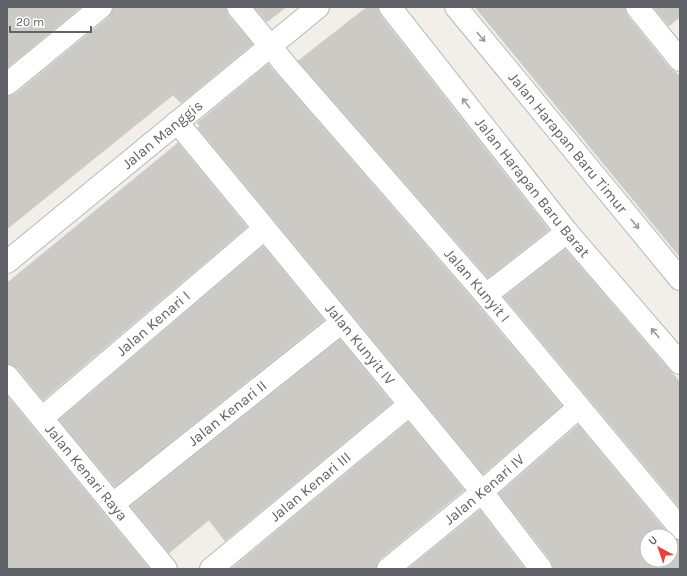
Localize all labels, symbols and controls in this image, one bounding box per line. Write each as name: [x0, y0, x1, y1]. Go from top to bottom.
scale bar: [10, 8, 91, 34]
text: 20 m: [16, 15, 44, 29]
one-way arrow: [476, 32, 485, 42]
street label: Jalan Harapan Baru Timur: [505, 69, 632, 217]
street label: Jalan Manggis: [119, 96, 206, 173]
one-way arrow: [461, 98, 470, 109]
street label: Jalan Harapan Baru Barat: [471, 114, 594, 261]
one-way arrow: [630, 218, 639, 229]
street label: Jalan Kunyit I: [441, 245, 514, 326]
street label: Jalan Kenari I: [113, 287, 194, 360]
street label: Jalan Kunyit IV: [321, 300, 399, 389]
one-way arrow: [650, 328, 659, 339]
street label: Jalan Kenari II: [184, 376, 270, 450]
street label: Jalan Kenari Raya: [41, 421, 132, 524]
street label: Jalan Kenari III: [266, 448, 354, 525]
street label: Jalan Kenari IV: [440, 450, 528, 528]
north arrow: [639, 528, 679, 568]
text: U: [646, 533, 660, 548]

